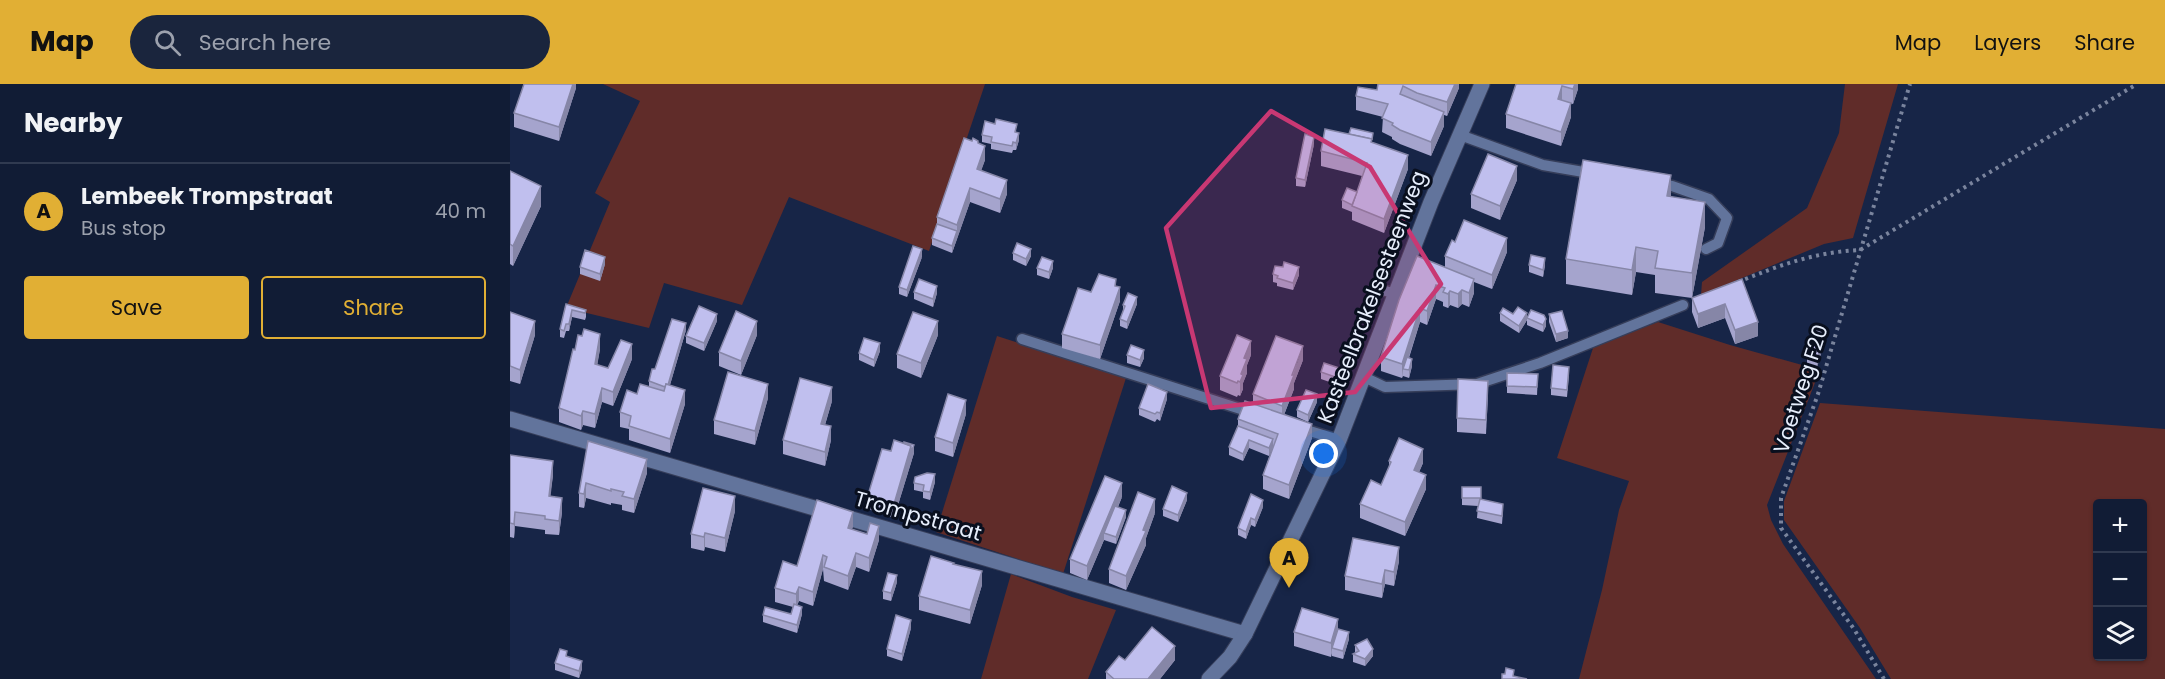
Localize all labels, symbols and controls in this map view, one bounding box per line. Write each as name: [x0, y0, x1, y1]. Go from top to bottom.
search box: [130, 15, 550, 69]
text: Map: [30, 22, 94, 61]
icon: search: [151, 26, 184, 59]
text: Search here: [199, 27, 331, 58]
text: Map: [1895, 28, 1941, 57]
text: Layers: [1974, 28, 2041, 57]
text: Share: [2074, 28, 2135, 57]
text: Nearby: [24, 105, 122, 141]
street label: Kasteelbrakelsesteenweg: [1310, 166, 1433, 427]
text: Lembeek Trompstraat: [81, 181, 333, 212]
text: A: [36, 197, 51, 225]
text: 40 m: [435, 197, 486, 225]
text: Bus stop: [81, 214, 166, 242]
button: Save: [24, 276, 249, 339]
button: Share: [261, 276, 486, 339]
street label: Voetweg F20: [1766, 321, 1835, 457]
your location: [1309, 439, 1338, 468]
street label: Trompstraat: [851, 484, 985, 548]
map controls: [2093, 499, 2147, 661]
button: +: [2093, 499, 2147, 553]
pin: A: [1270, 538, 1308, 588]
button: −: [2093, 553, 2147, 607]
button: layers: [2093, 607, 2147, 661]

